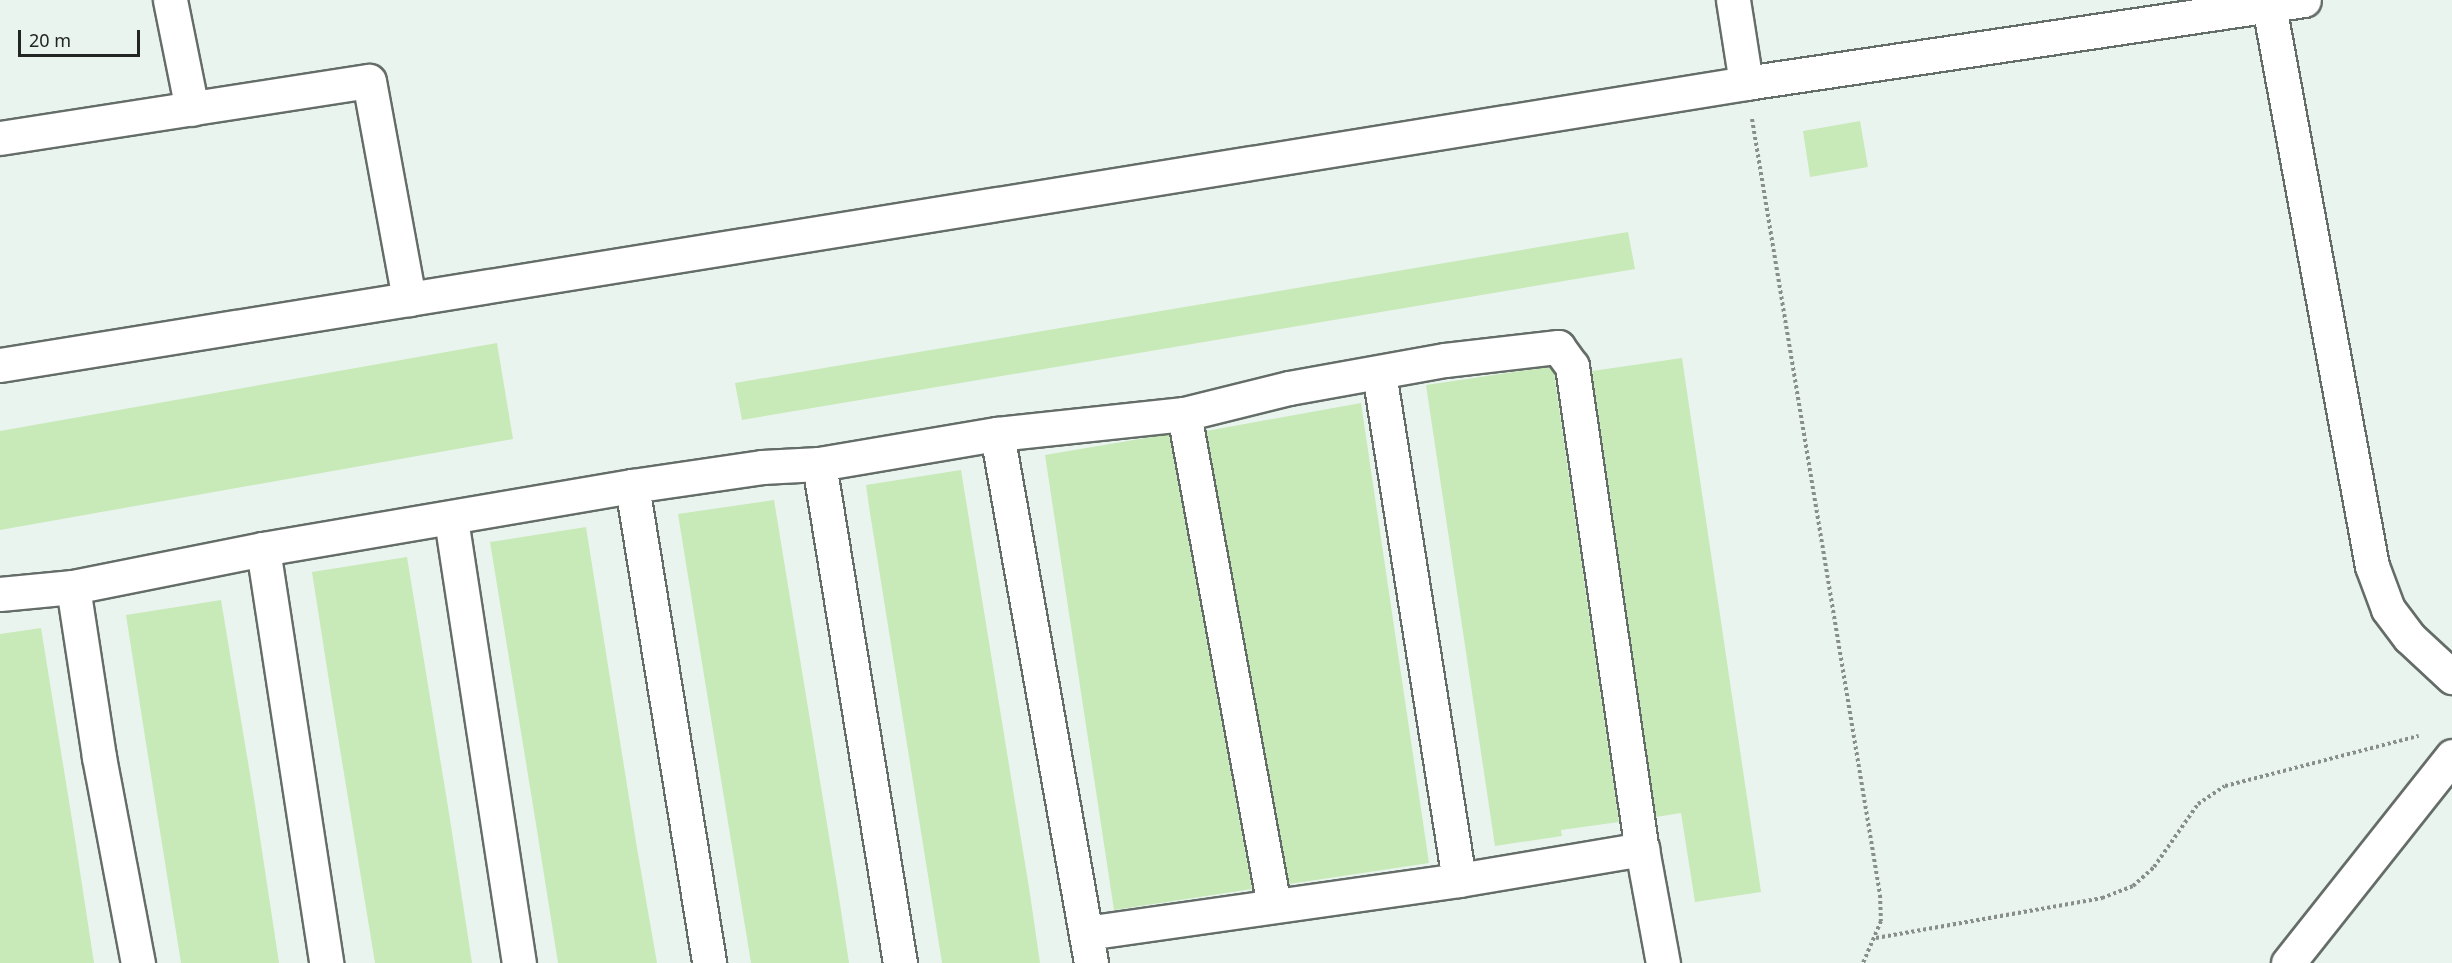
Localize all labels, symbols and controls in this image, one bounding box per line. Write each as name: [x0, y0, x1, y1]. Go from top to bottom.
scale bar: [21, 18, 142, 56]
text: 20 m: [29, 28, 71, 52]

